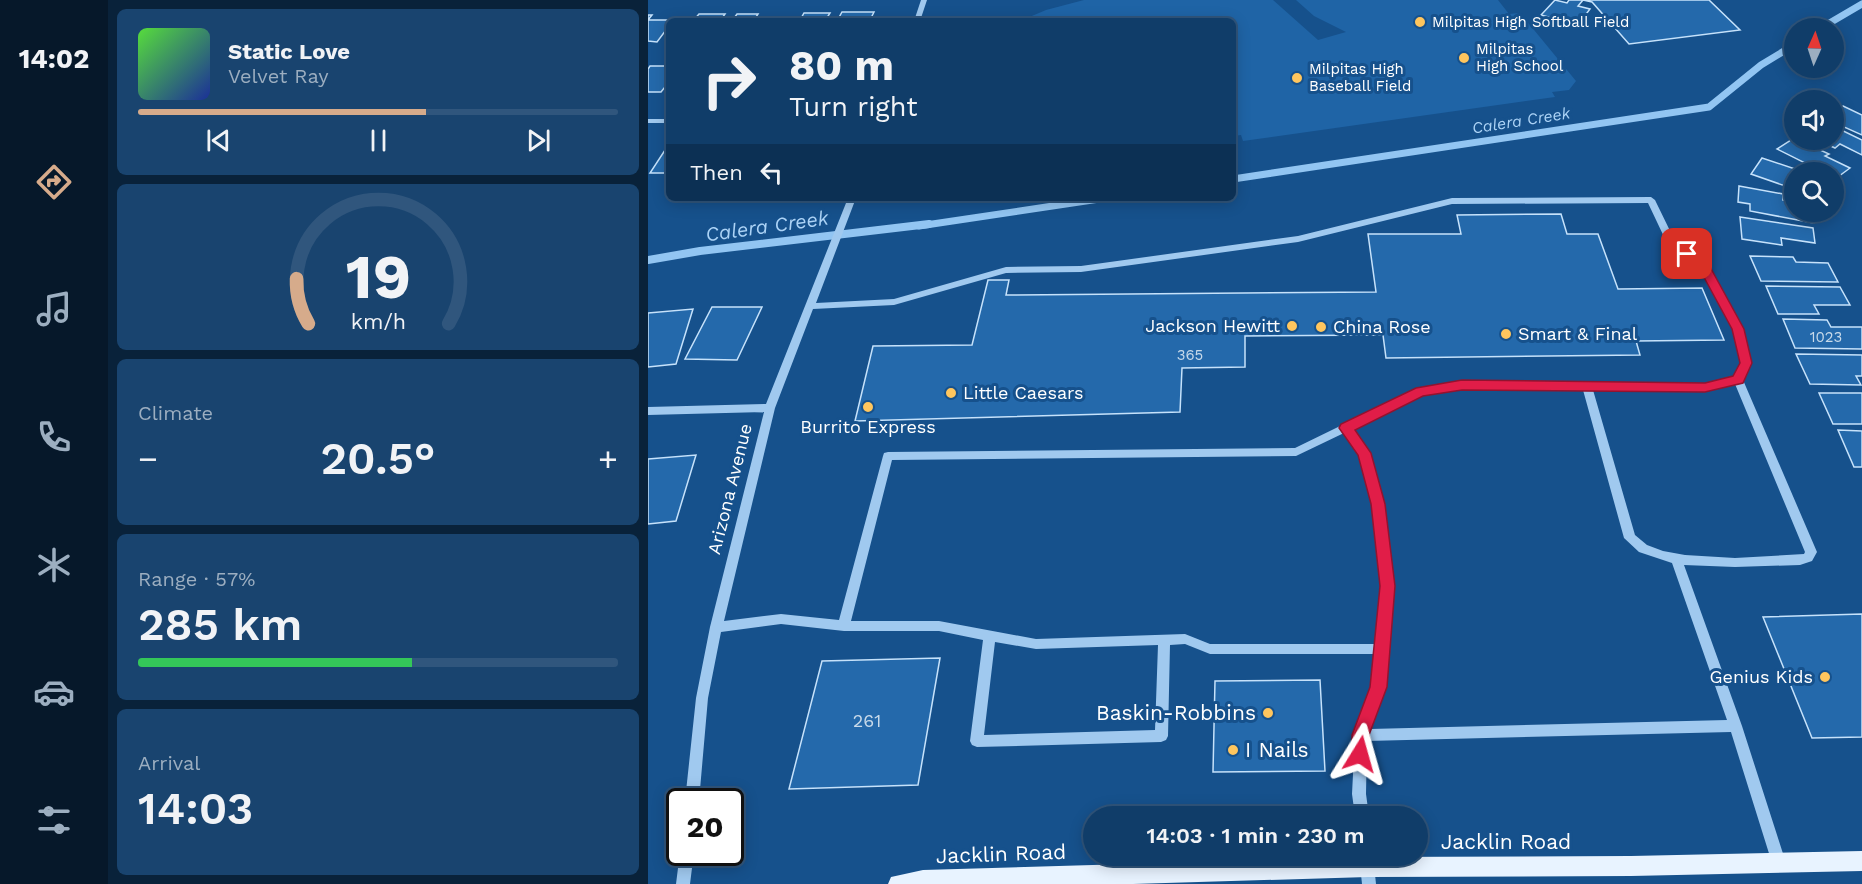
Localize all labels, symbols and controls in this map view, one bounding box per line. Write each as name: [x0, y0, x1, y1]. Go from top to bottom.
place label: Milpitas High Softball Field: [1432, 13, 1629, 31]
marker: Milpitas High Softball Field: [1413, 15, 1427, 29]
north arrow: [1784, 18, 1844, 78]
map controls: [1784, 18, 1844, 222]
text: Static Love: [228, 39, 350, 64]
place label: Milpitas High School: [1476, 40, 1564, 75]
text: 80 m: [789, 41, 894, 90]
icon: right: [690, 42, 768, 120]
text: 14:02: [19, 43, 89, 75]
marker: Milpitas High School: [1457, 51, 1471, 65]
place label: Milpitas High Baseball Field: [1309, 60, 1411, 95]
text: Velvet Ray: [228, 64, 329, 88]
marker: Milpitas High Baseball Field: [1290, 71, 1304, 85]
button: sound: [1784, 90, 1844, 150]
text: Turn right: [789, 91, 918, 123]
water label: Calera Creek: [1471, 103, 1573, 138]
icon: previous: [202, 124, 235, 157]
icon: pause: [362, 124, 395, 157]
icon: next: [522, 124, 555, 157]
icon: left: [755, 156, 788, 189]
text: Then: [690, 160, 743, 185]
icon: directions: [33, 161, 75, 203]
button: search: [1784, 162, 1844, 222]
water label: Calera Creek: [704, 205, 831, 247]
pin: [1661, 228, 1712, 279]
icon: arrive: [1670, 237, 1703, 270]
text: 19: [345, 240, 411, 313]
icon: music: [33, 288, 75, 330]
text: km/h: [350, 309, 406, 334]
place label: Jackson Hewitt: [1145, 315, 1280, 336]
place label: China Rose: [1333, 316, 1431, 337]
marker: Jackson Hewitt: [1285, 319, 1299, 333]
marker: China Rose: [1314, 320, 1328, 334]
place label: Smart & Final: [1518, 323, 1638, 344]
marker: Smart & Final: [1499, 327, 1513, 341]
house number: 1023: [1810, 328, 1842, 346]
house number: 365: [1177, 346, 1203, 364]
place label: Little Caesars: [963, 382, 1084, 403]
marker: Little Caesars: [944, 386, 958, 400]
marker: Burrito Express: [861, 400, 875, 414]
text: Climate: [138, 401, 213, 425]
icon: phone: [33, 416, 75, 458]
place label: Burrito Express: [800, 416, 936, 437]
street label: Arizona Avenue: [703, 421, 756, 557]
text: 20.5°: [320, 432, 436, 485]
text: −: [138, 439, 158, 478]
text: +: [598, 439, 618, 478]
icon: climate: [33, 544, 75, 586]
text: Range · 57%: [138, 567, 255, 591]
text: 285 km: [138, 598, 302, 651]
place label: Genius Kids: [1710, 666, 1813, 687]
marker: Genius Kids: [1818, 670, 1832, 684]
icon: car: [33, 671, 75, 713]
place label: Baskin-Robbins: [1096, 700, 1256, 725]
marker: Baskin-Robbins: [1261, 706, 1275, 720]
house number: 261: [853, 710, 881, 731]
position arrow: [1328, 722, 1392, 786]
place label: I Nails: [1245, 737, 1309, 762]
marker: I Nails: [1226, 743, 1240, 757]
text: Arrival: [138, 751, 200, 775]
text: 14:03: [138, 782, 253, 835]
speed limit sign: 20: [666, 788, 744, 866]
icon: filters: [33, 799, 75, 841]
text: 14:03 · 1 min · 230 m: [1146, 823, 1365, 848]
street label: Jacklin Road: [1441, 829, 1571, 854]
street label: Jacklin Road: [935, 839, 1067, 868]

